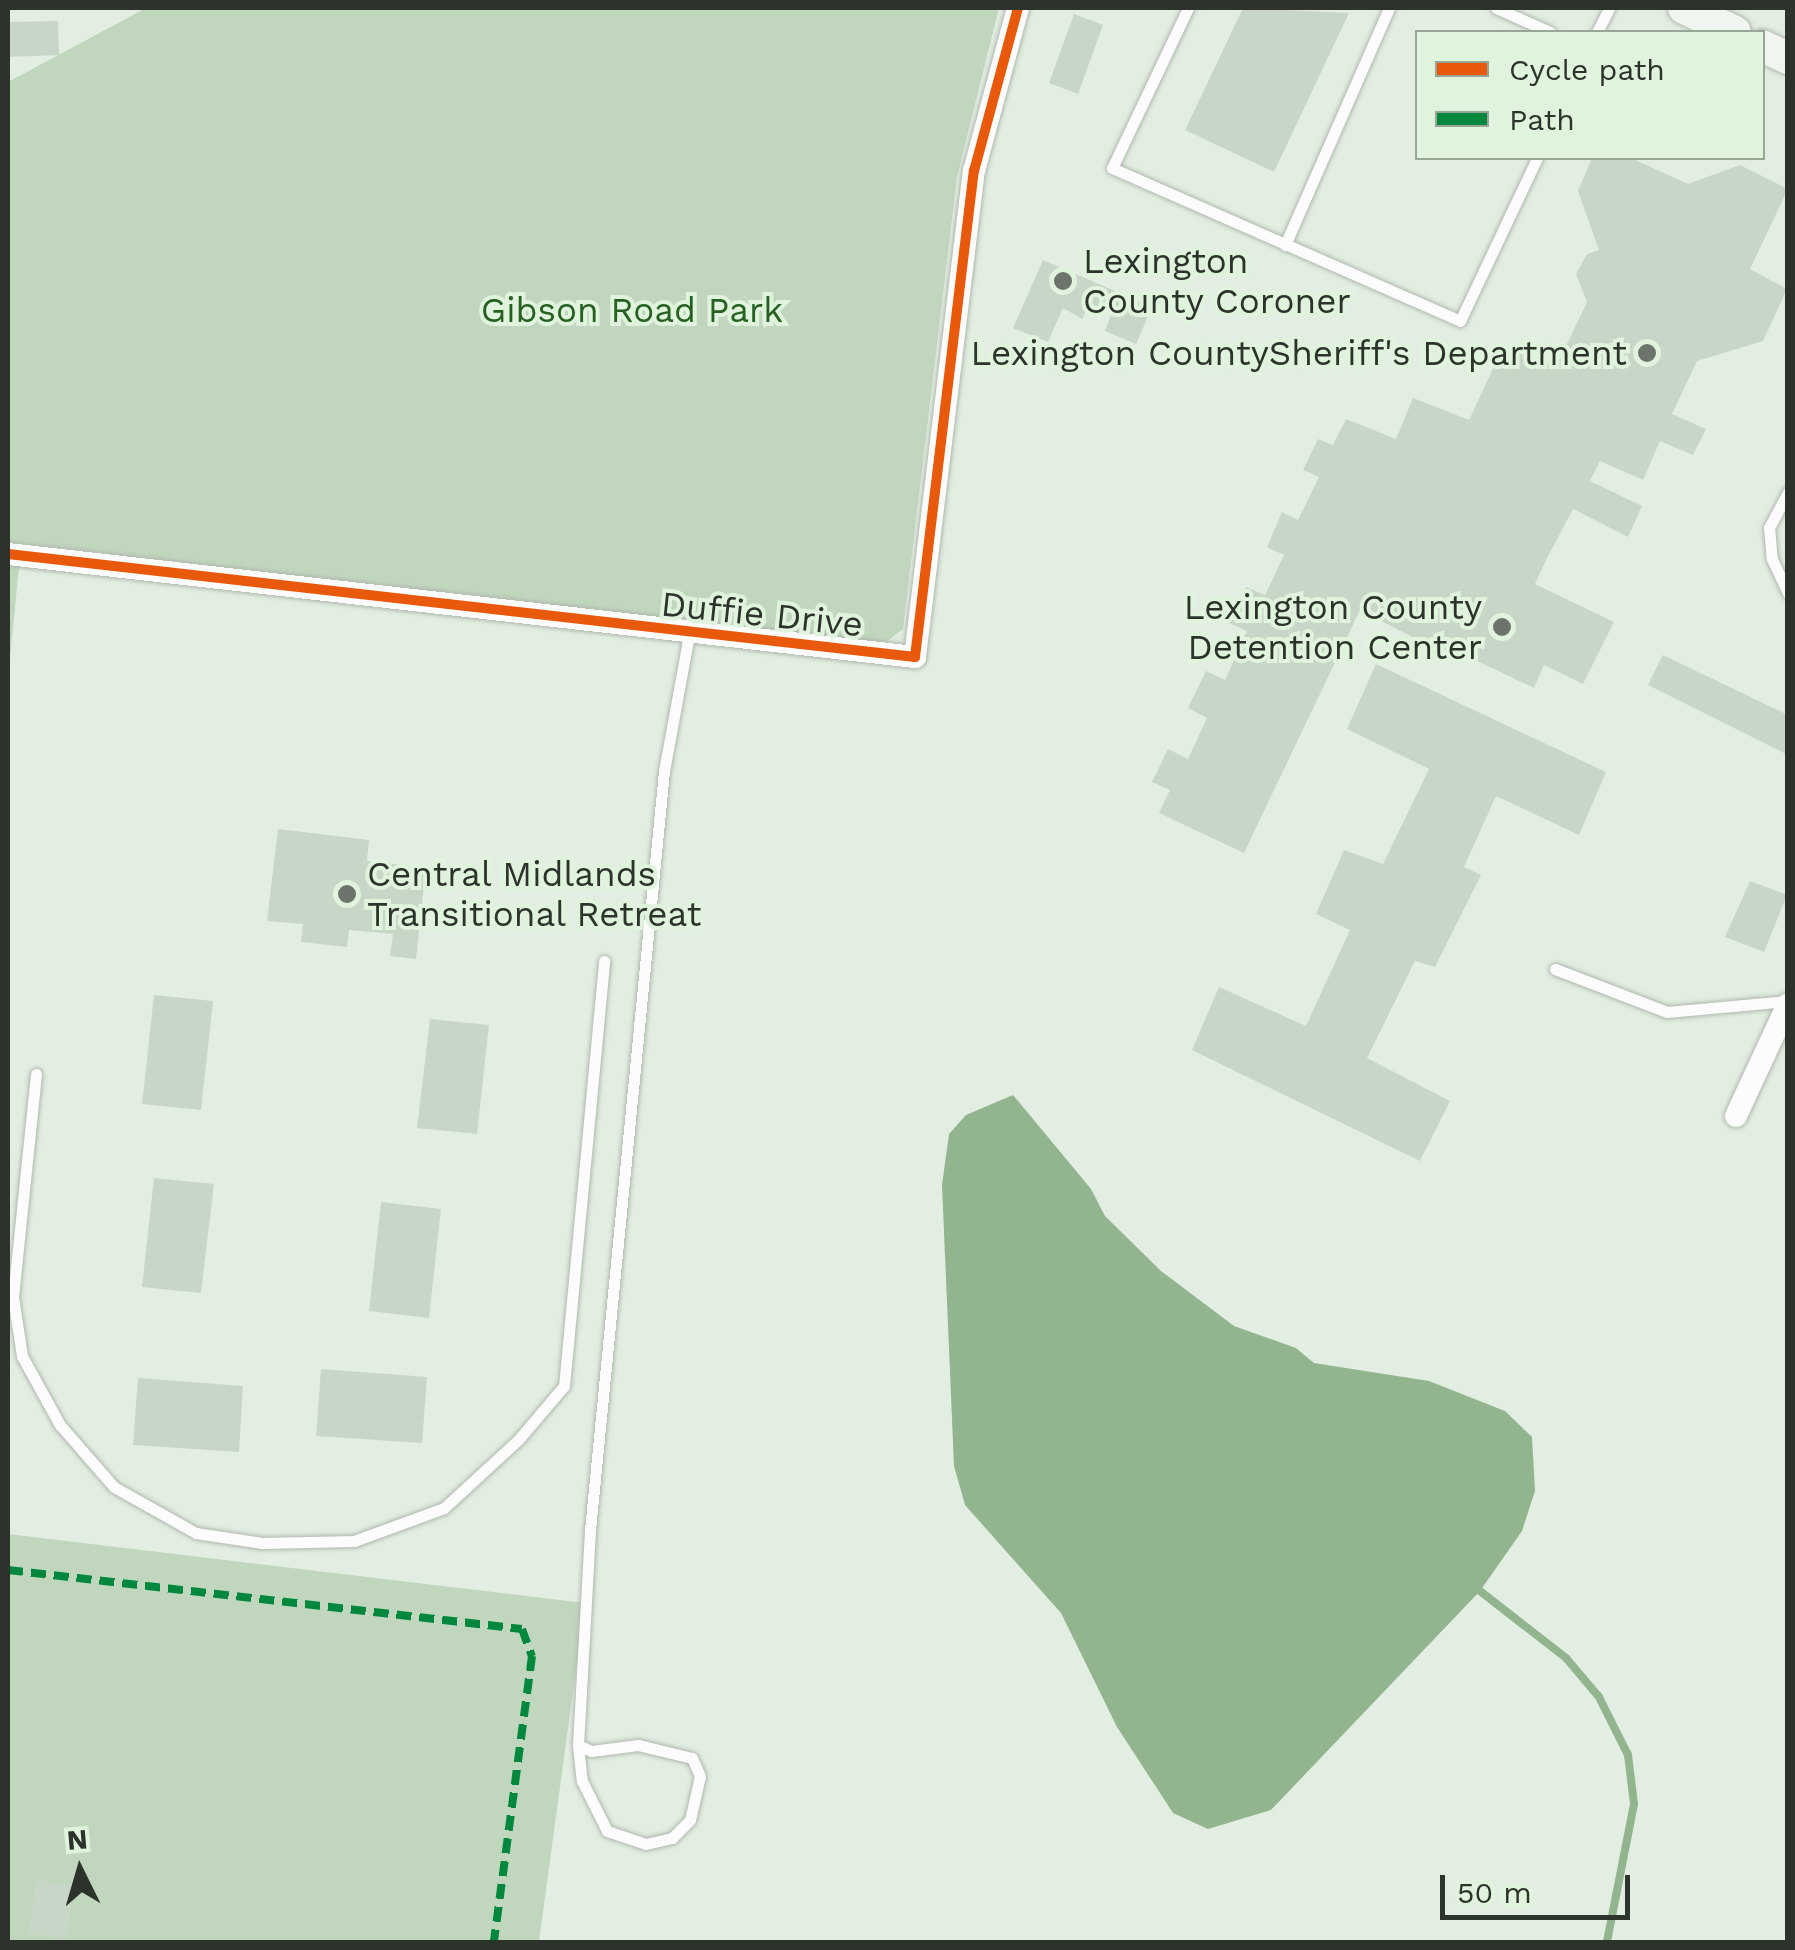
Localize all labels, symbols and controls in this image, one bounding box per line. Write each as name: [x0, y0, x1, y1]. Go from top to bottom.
legend: [1415, 30, 1765, 160]
text: Cycle path: [1509, 52, 1665, 87]
text: Path: [1509, 102, 1575, 137]
place label: Lexington County Coroner: [1083, 240, 1352, 322]
marker: Lexington County Coroner: [1052, 270, 1074, 292]
park label: Gibson Road Park: [481, 289, 783, 331]
place label: Lexington CountySheriff's Department: [971, 332, 1627, 374]
marker: Lexington CountySheriff's Department: [1636, 342, 1658, 364]
street label: Duffie Drive: [659, 583, 865, 645]
place label: Lexington County Detention Center: [1184, 586, 1482, 668]
marker: Lexington County Detention Center: [1491, 616, 1513, 638]
place label: Central Midlands Transitional Retreat: [367, 853, 703, 935]
marker: Central Midlands Transitional Retreat: [336, 883, 358, 905]
north arrow: [30, 1820, 130, 1920]
text: N: [66, 1822, 89, 1857]
scale bar: [1445, 1855, 1635, 1917]
text: 50 m: [1457, 1875, 1532, 1910]

